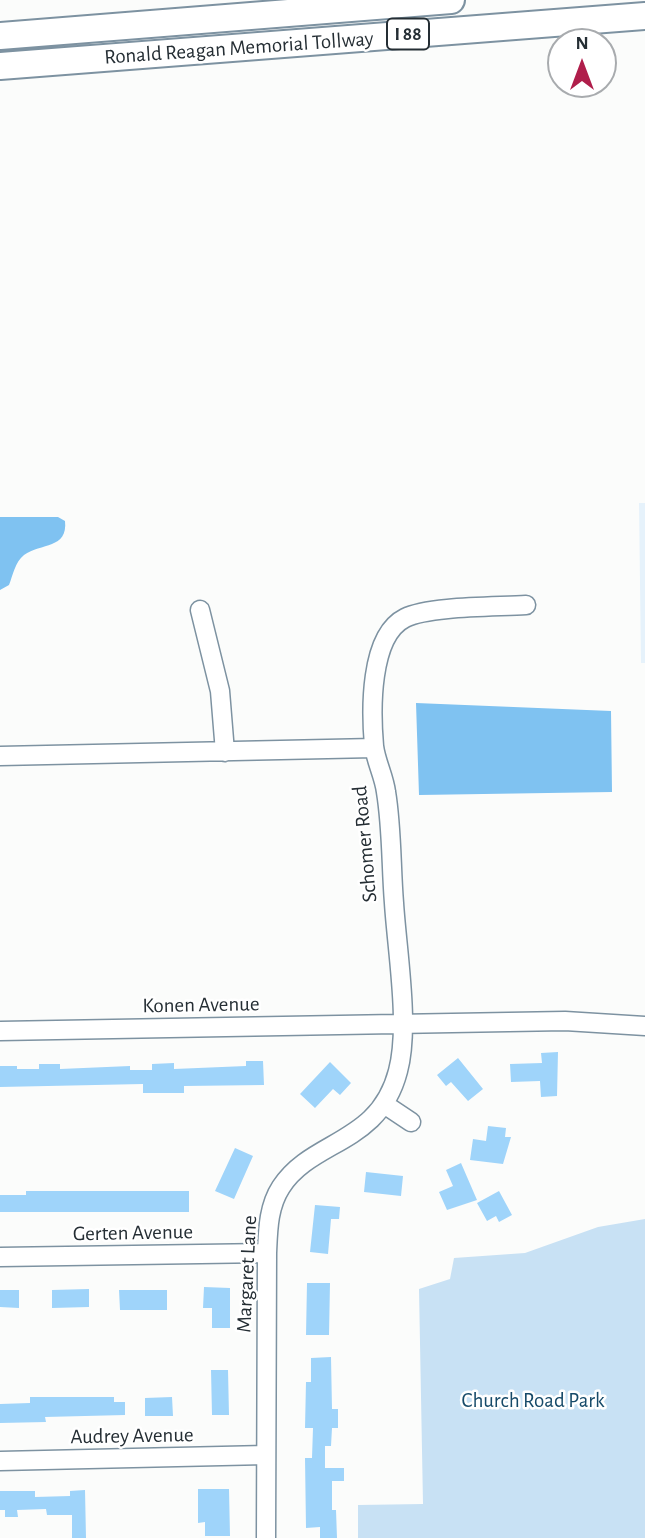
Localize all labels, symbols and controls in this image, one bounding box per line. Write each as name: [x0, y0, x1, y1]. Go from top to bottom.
road number: I 88: [387, 18, 429, 50]
street label: Ronald Reagan Memorial Tollway: [104, 26, 374, 70]
north arrow: [547, 28, 617, 98]
text: N: [575, 34, 589, 53]
street label: Schomer Road: [347, 785, 383, 903]
street label: Konen Avenue: [142, 991, 260, 1019]
street label: Margaret Lane: [231, 1215, 263, 1333]
street label: Gerten Avenue: [73, 1219, 193, 1247]
park label: Church Road Park: [461, 1388, 605, 1414]
street label: Audrey Avenue: [70, 1422, 194, 1450]

